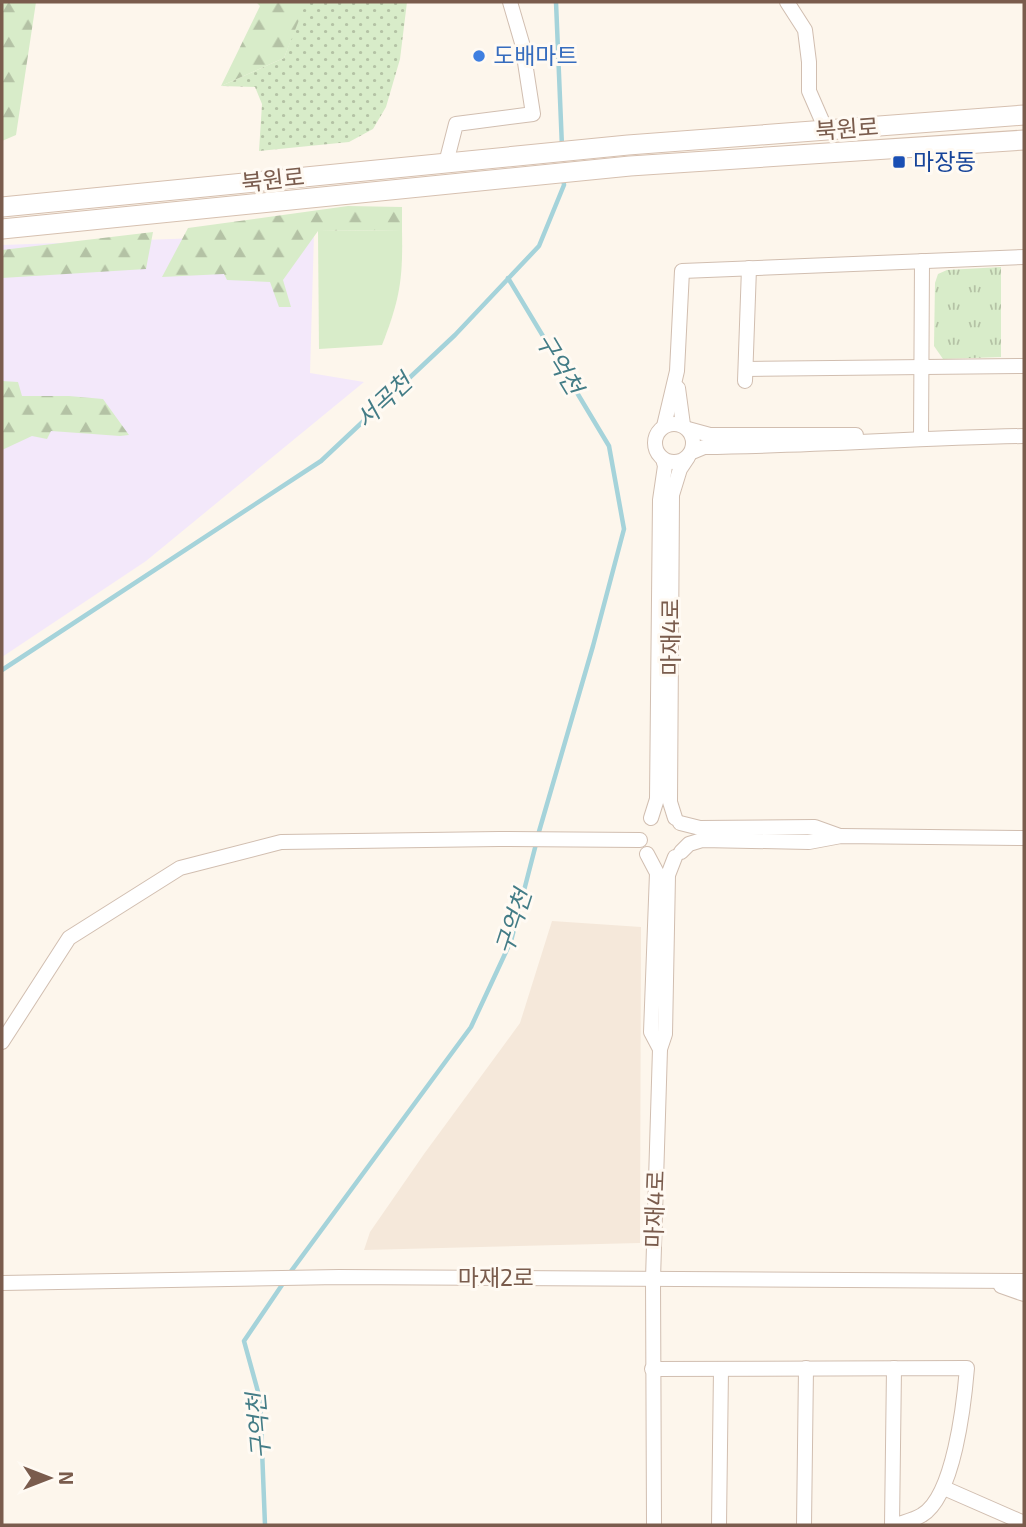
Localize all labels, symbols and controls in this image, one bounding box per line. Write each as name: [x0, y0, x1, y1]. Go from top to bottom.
place label: 도배마트: [493, 41, 578, 69]
marker: 도배마트: [471, 48, 487, 64]
street label: 북원로: [814, 112, 880, 144]
place label: 마장동: [913, 147, 976, 175]
marker: 마장동: [891, 154, 907, 170]
street label: 북원로: [240, 162, 306, 196]
water label: 구억천: [531, 327, 591, 402]
water label: 서곡천: [349, 365, 419, 433]
street label: 마재4로: [656, 598, 684, 676]
water label: 구억천: [489, 883, 537, 958]
street label: 마재4로: [639, 1170, 669, 1248]
street label: 마재2로: [458, 1263, 534, 1291]
water label: 구억천: [240, 1389, 275, 1460]
north arrow: [14, 1443, 84, 1513]
text: N: [55, 1471, 78, 1485]

